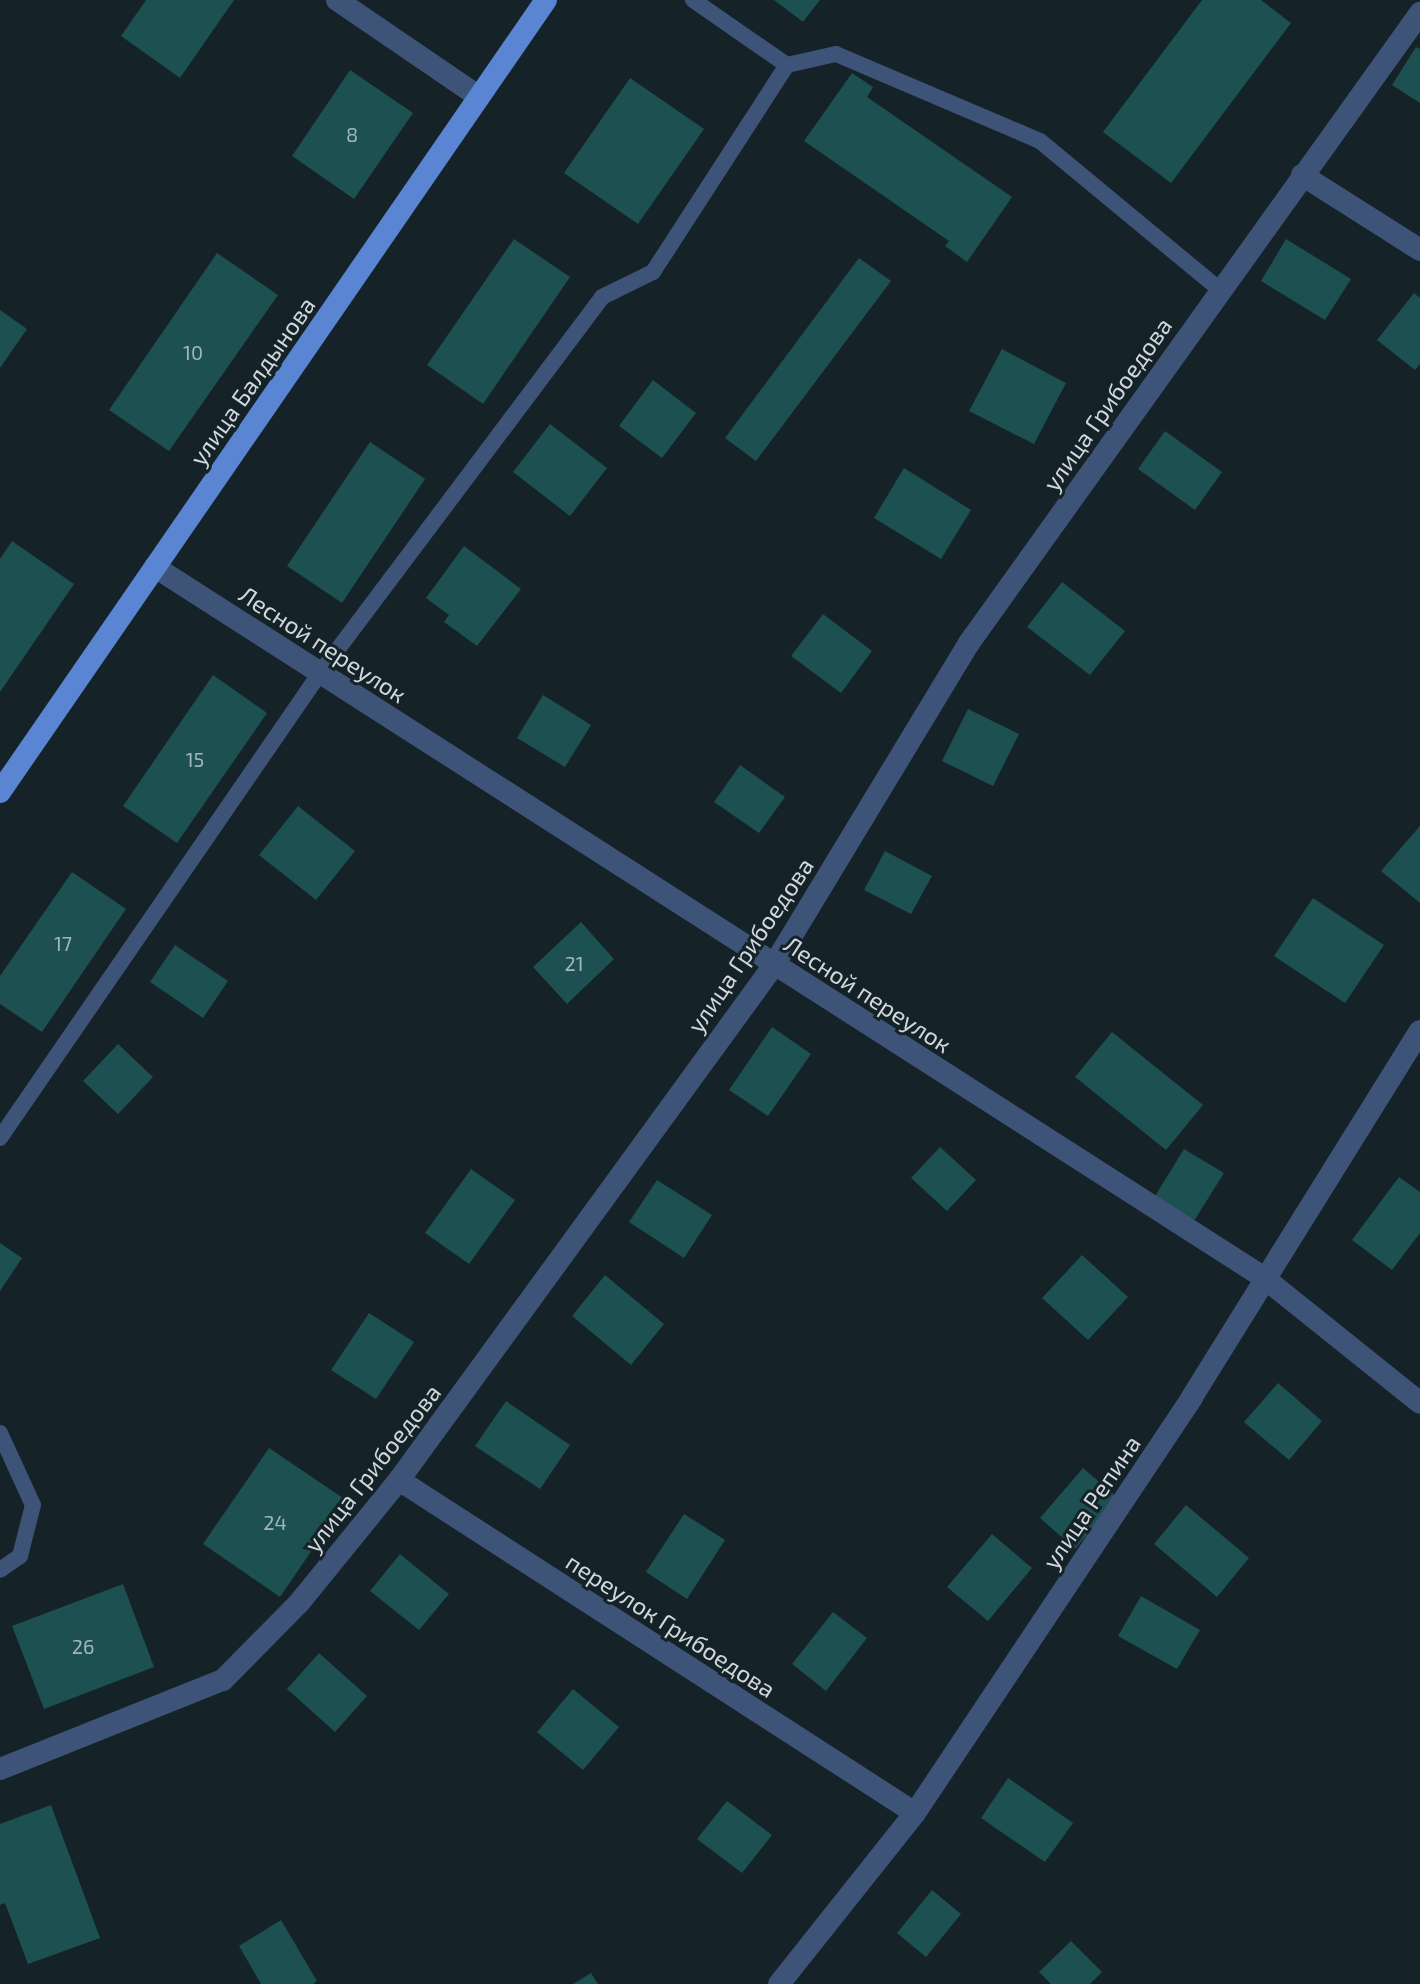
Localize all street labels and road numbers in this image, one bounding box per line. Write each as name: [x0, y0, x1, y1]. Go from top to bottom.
street label: улица Балдынова: [183, 291, 321, 471]
street label: улица Грибоедова: [1036, 312, 1178, 496]
street label: Лесной переулок: [234, 579, 412, 709]
street label: улица Грибоедова: [681, 852, 819, 1038]
street label: Лесной переулок: [779, 929, 957, 1059]
street label: улица Грибоедова: [298, 1378, 446, 1558]
street label: улица Репина: [1036, 1430, 1146, 1574]
street label: переулок Грибоедова: [561, 1547, 781, 1703]

